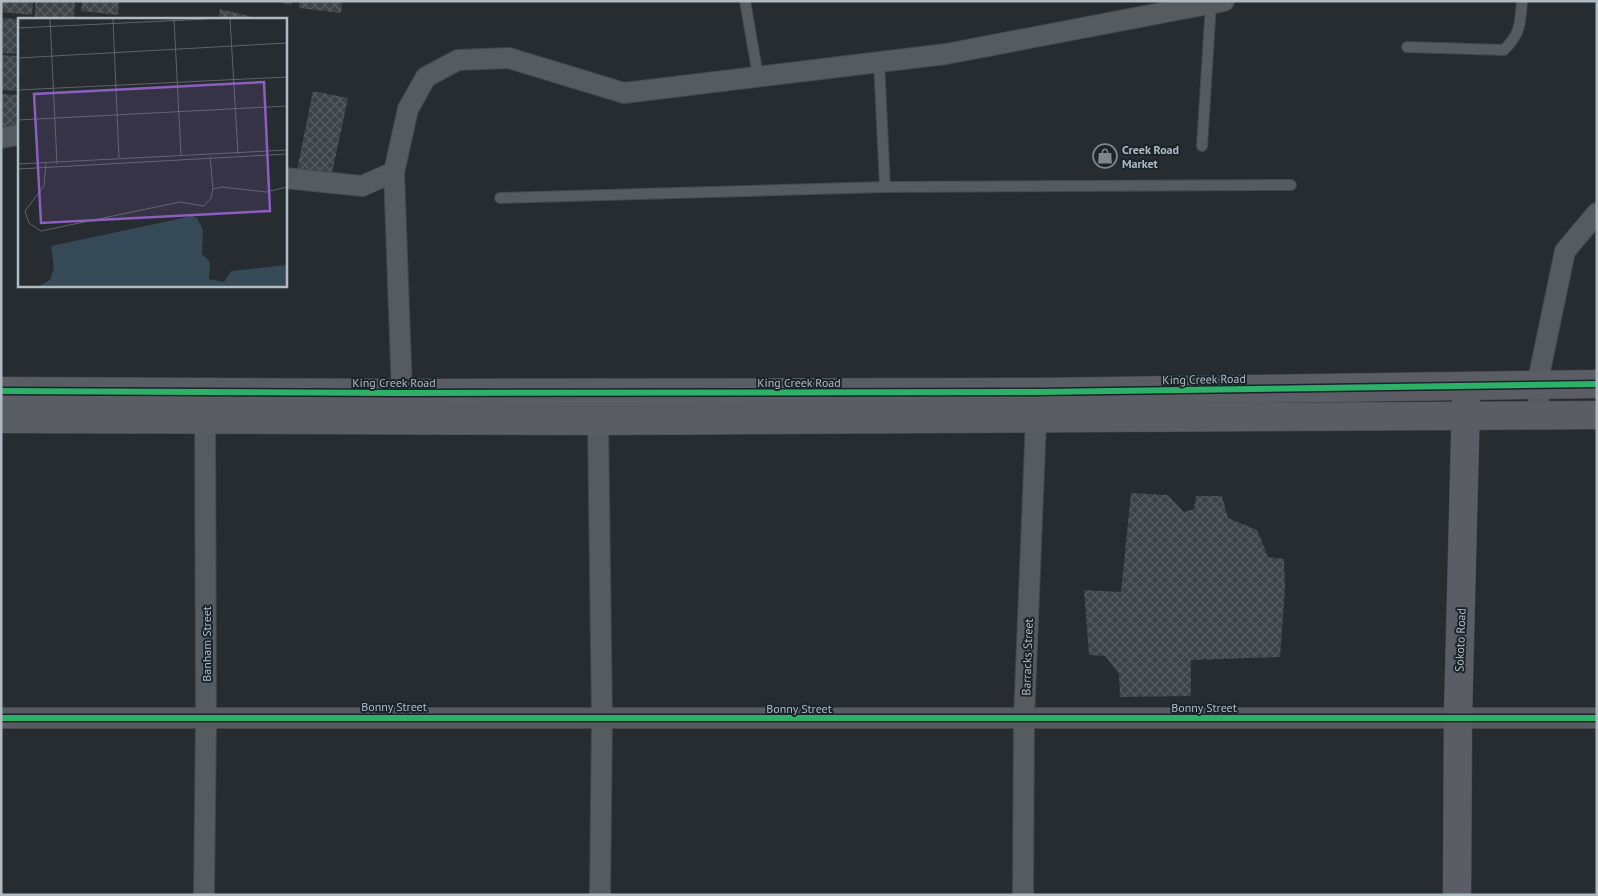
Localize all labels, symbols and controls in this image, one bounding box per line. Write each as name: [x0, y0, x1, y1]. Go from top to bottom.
inset map: [18, 18, 286, 286]
place label: Creek Road Market: [1122, 142, 1179, 171]
shop icon: Creek Road Market: [1092, 143, 1118, 169]
street label: King Creek Road: [1162, 371, 1246, 387]
street label: King Creek Road: [352, 375, 436, 390]
street label: King Creek Road: [757, 375, 841, 390]
street label: Banham Street: [199, 606, 214, 682]
street label: Sokoto Road: [1451, 608, 1469, 672]
street label: Barracks Street: [1018, 618, 1036, 696]
street label: Bonny Street: [361, 699, 427, 714]
street label: Bonny Street: [1171, 700, 1237, 715]
street label: Bonny Street: [766, 701, 832, 716]

